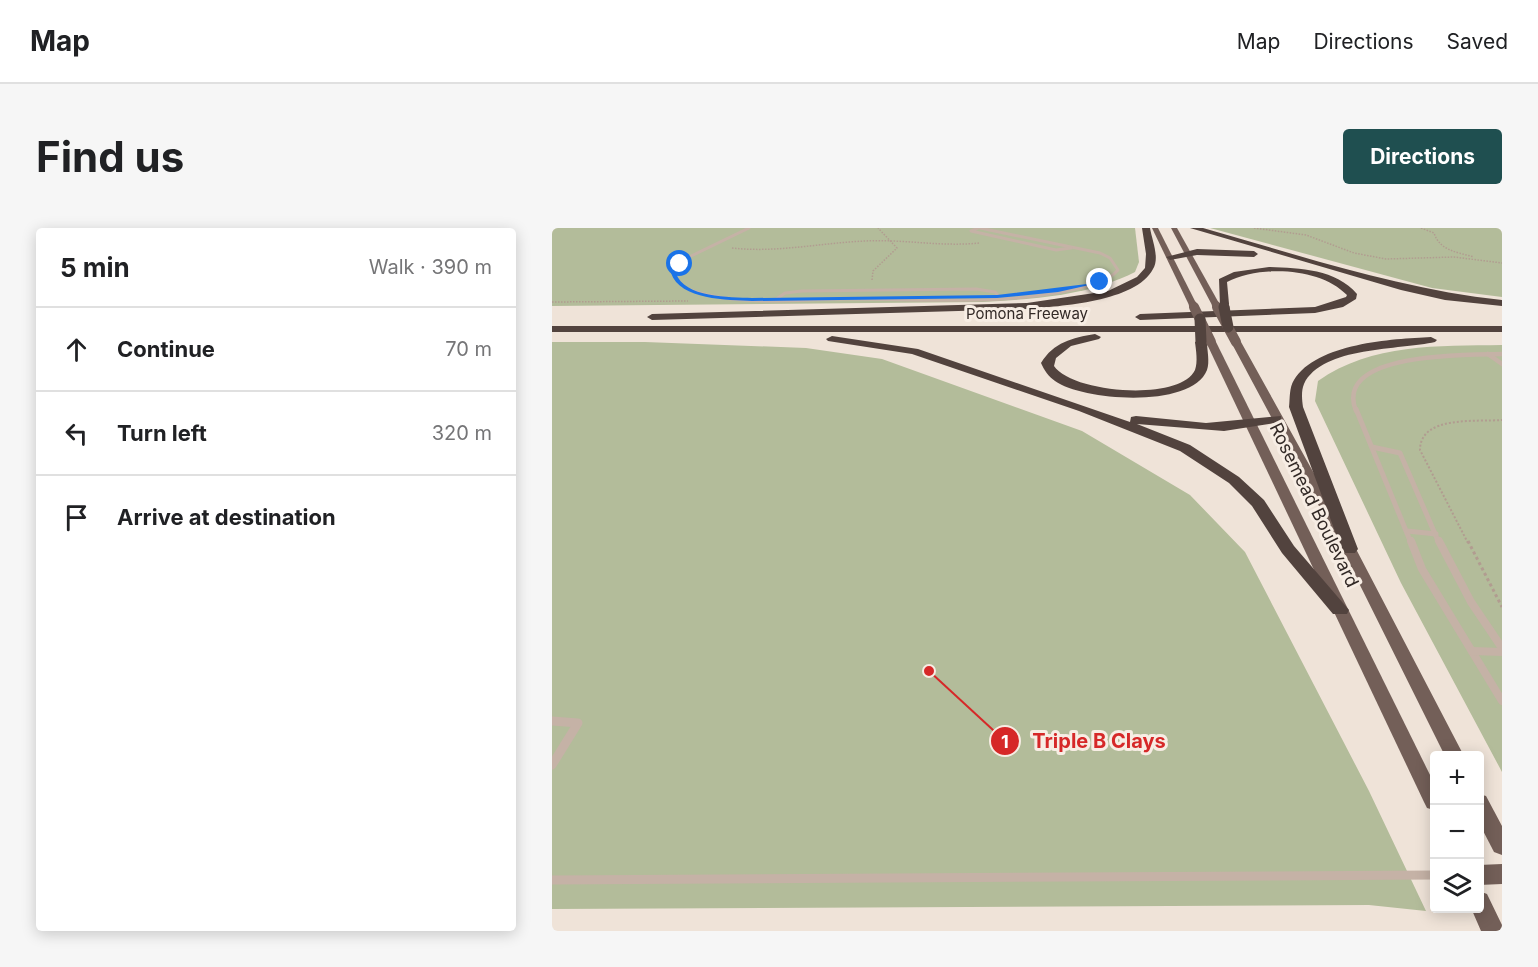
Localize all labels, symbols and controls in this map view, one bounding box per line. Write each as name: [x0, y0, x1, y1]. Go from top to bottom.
text: Map: [30, 24, 90, 58]
text: Map: [1237, 29, 1280, 54]
text: Directions: [1313, 29, 1414, 54]
text: Saved: [1447, 29, 1508, 54]
button: Directions: [1343, 129, 1502, 184]
text: Find us: [36, 131, 184, 182]
route start: [666, 250, 692, 276]
text: 5 min: [60, 252, 130, 283]
text: Walk · 390 m: [369, 255, 492, 279]
route end: [1086, 268, 1112, 294]
street label: Pomona Freeway: [966, 304, 1089, 323]
icon: ahead: [60, 333, 93, 366]
text: Continue: [117, 336, 215, 362]
text: 70 m: [445, 337, 492, 361]
icon: left: [60, 417, 93, 450]
street label: Rosemead Boulevard: [1266, 419, 1363, 590]
text: Turn left: [117, 420, 207, 446]
text: 320 m: [432, 421, 492, 445]
icon: arrive: [60, 501, 93, 534]
text: Arrive at destination: [117, 504, 336, 530]
callout: Triple B Clays: [990, 722, 1178, 760]
text: Triple B Clays: [1032, 729, 1166, 753]
text: 1: [1001, 731, 1009, 752]
map controls: [1430, 751, 1484, 913]
button: +: [1430, 751, 1484, 805]
button: −: [1430, 805, 1484, 859]
button: layers: [1430, 859, 1484, 913]

